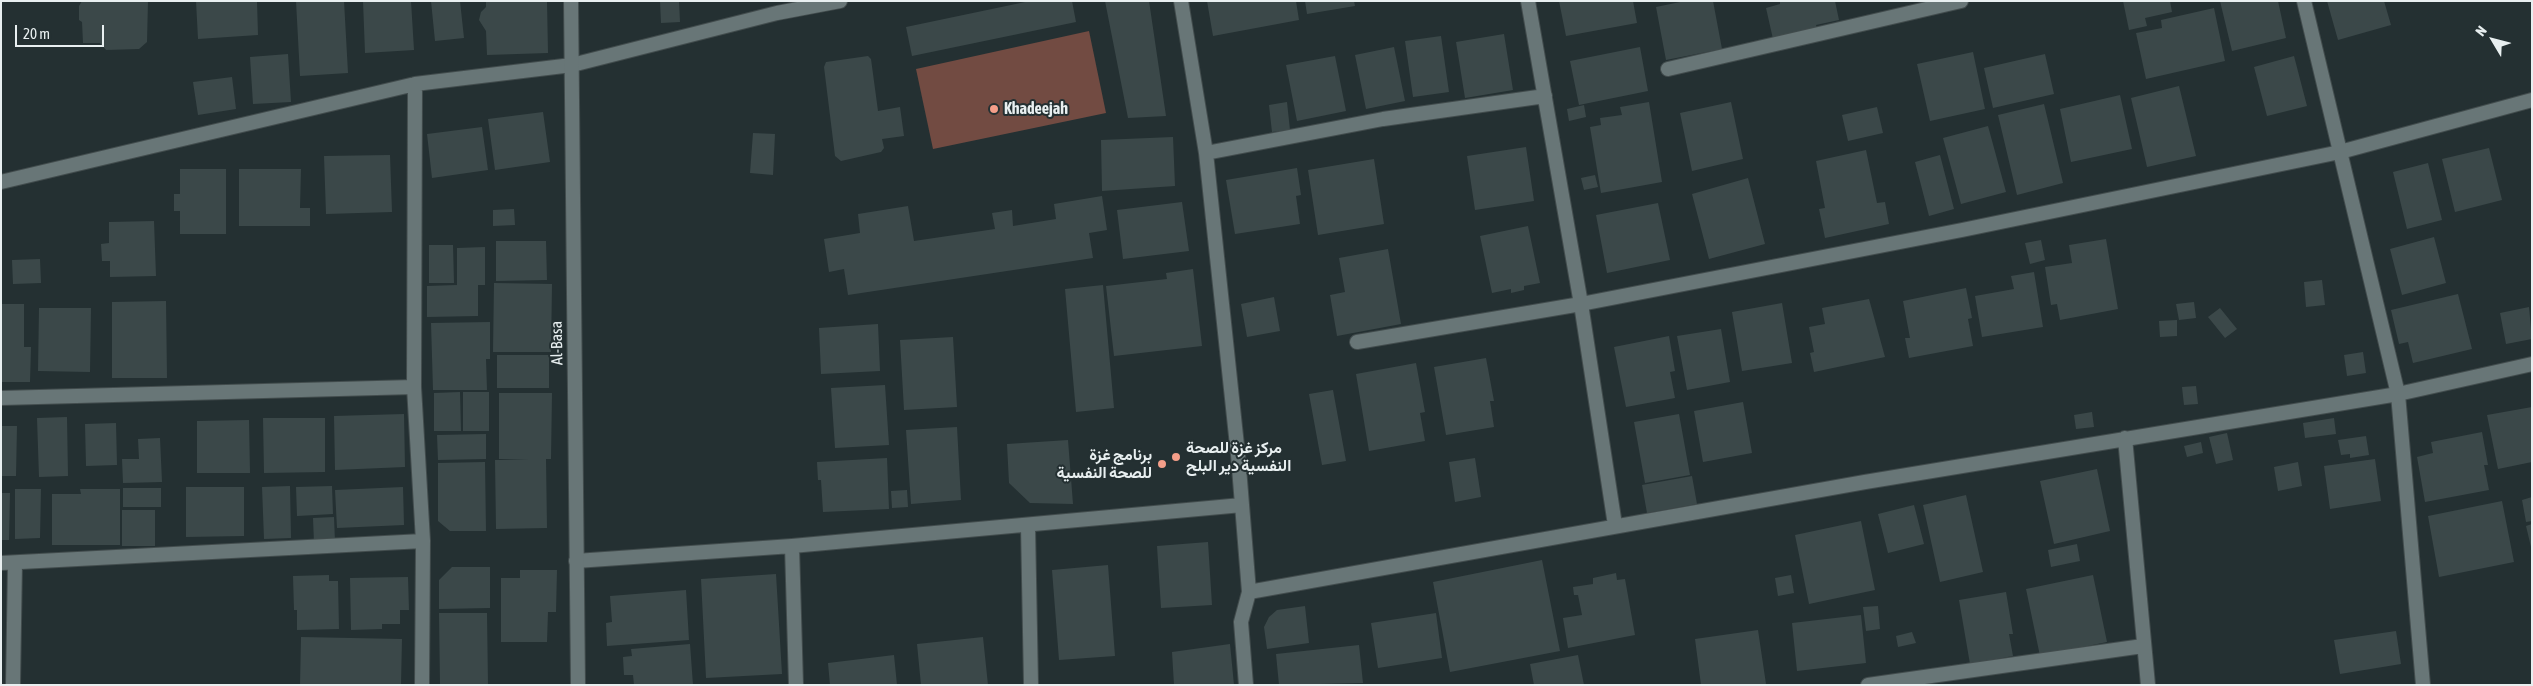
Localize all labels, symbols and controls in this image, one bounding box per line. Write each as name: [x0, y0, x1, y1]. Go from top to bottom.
scale bar: [18, 15, 106, 47]
north arrow: [2468, 15, 2518, 65]
text: N: [2472, 23, 2490, 39]
text: 20 m: [23, 25, 50, 42]
place label: Khadeejah: [1004, 99, 1068, 119]
marker: Khadeejah: [988, 103, 1000, 115]
street label: Al-Basa: [547, 321, 567, 365]
place label: مركز غزة للصحة النفسية دير البلح: [1186, 438, 1291, 476]
place label: برنامج غزة للصحة النفسية: [1057, 445, 1152, 483]
marker: مركز غزة للصحة النفسية دير البلح: [1170, 451, 1182, 463]
marker: برنامج غزة للصحة النفسية: [1156, 458, 1168, 470]

